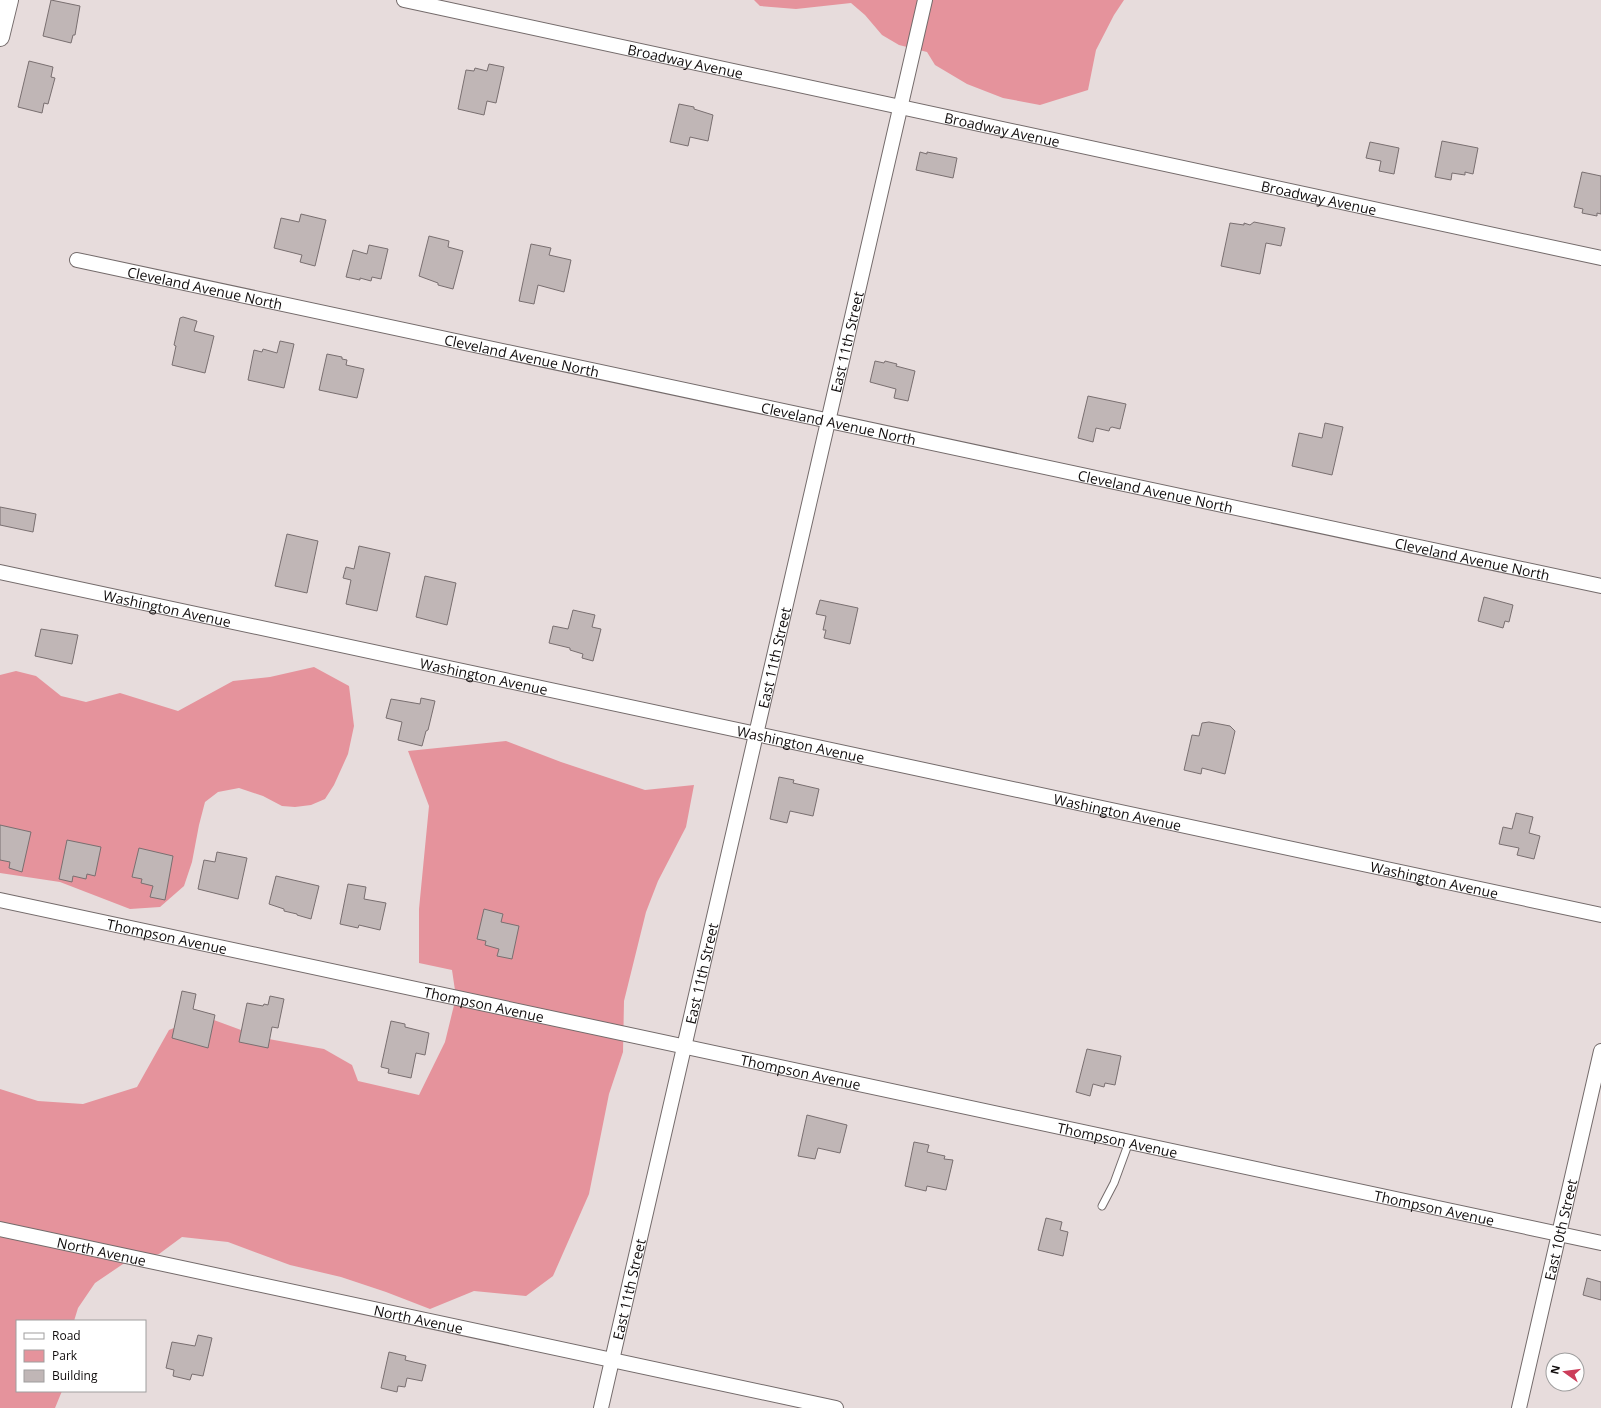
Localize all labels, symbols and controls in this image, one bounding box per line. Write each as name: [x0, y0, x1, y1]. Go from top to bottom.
street label: Broadway Avenue: [626, 39, 745, 82]
street label: Broadway Avenue: [943, 107, 1062, 151]
street label: Broadway Avenue: [1259, 176, 1379, 219]
street label: Cleveland Avenue North: [126, 262, 284, 313]
street label: East 11th Street: [825, 289, 867, 394]
street label: Cleveland Avenue North: [443, 329, 601, 381]
street label: Cleveland Avenue North: [760, 397, 918, 449]
street label: Cleveland Avenue North: [1076, 465, 1235, 517]
street label: Cleveland Avenue North: [1393, 533, 1552, 584]
street label: Washington Avenue: [102, 585, 233, 631]
street label: East 11th Street: [753, 605, 795, 710]
street label: Washington Avenue: [418, 653, 550, 699]
street label: Washington Avenue: [735, 721, 867, 767]
street label: Washington Avenue: [1052, 789, 1183, 834]
street label: Washington Avenue: [1369, 856, 1500, 902]
street label: Thompson Avenue: [105, 914, 229, 958]
street label: East 11th Street: [680, 921, 722, 1026]
street label: Thompson Avenue: [422, 982, 546, 1026]
street label: Thompson Avenue: [739, 1049, 863, 1094]
street label: Thompson Avenue: [1056, 1117, 1180, 1162]
street label: East 10th Street: [1539, 1177, 1581, 1282]
street label: Thompson Avenue: [1373, 1185, 1496, 1229]
street label: North Avenue: [55, 1232, 148, 1270]
street label: East 11th Street: [608, 1237, 649, 1342]
street label: North Avenue: [372, 1300, 465, 1337]
legend: [16, 1320, 146, 1392]
text: Road: [52, 1327, 81, 1344]
text: Park: [52, 1347, 78, 1364]
north arrow: [1545, 1352, 1585, 1392]
text: N: [1546, 1363, 1563, 1376]
text: Building: [52, 1367, 98, 1384]

